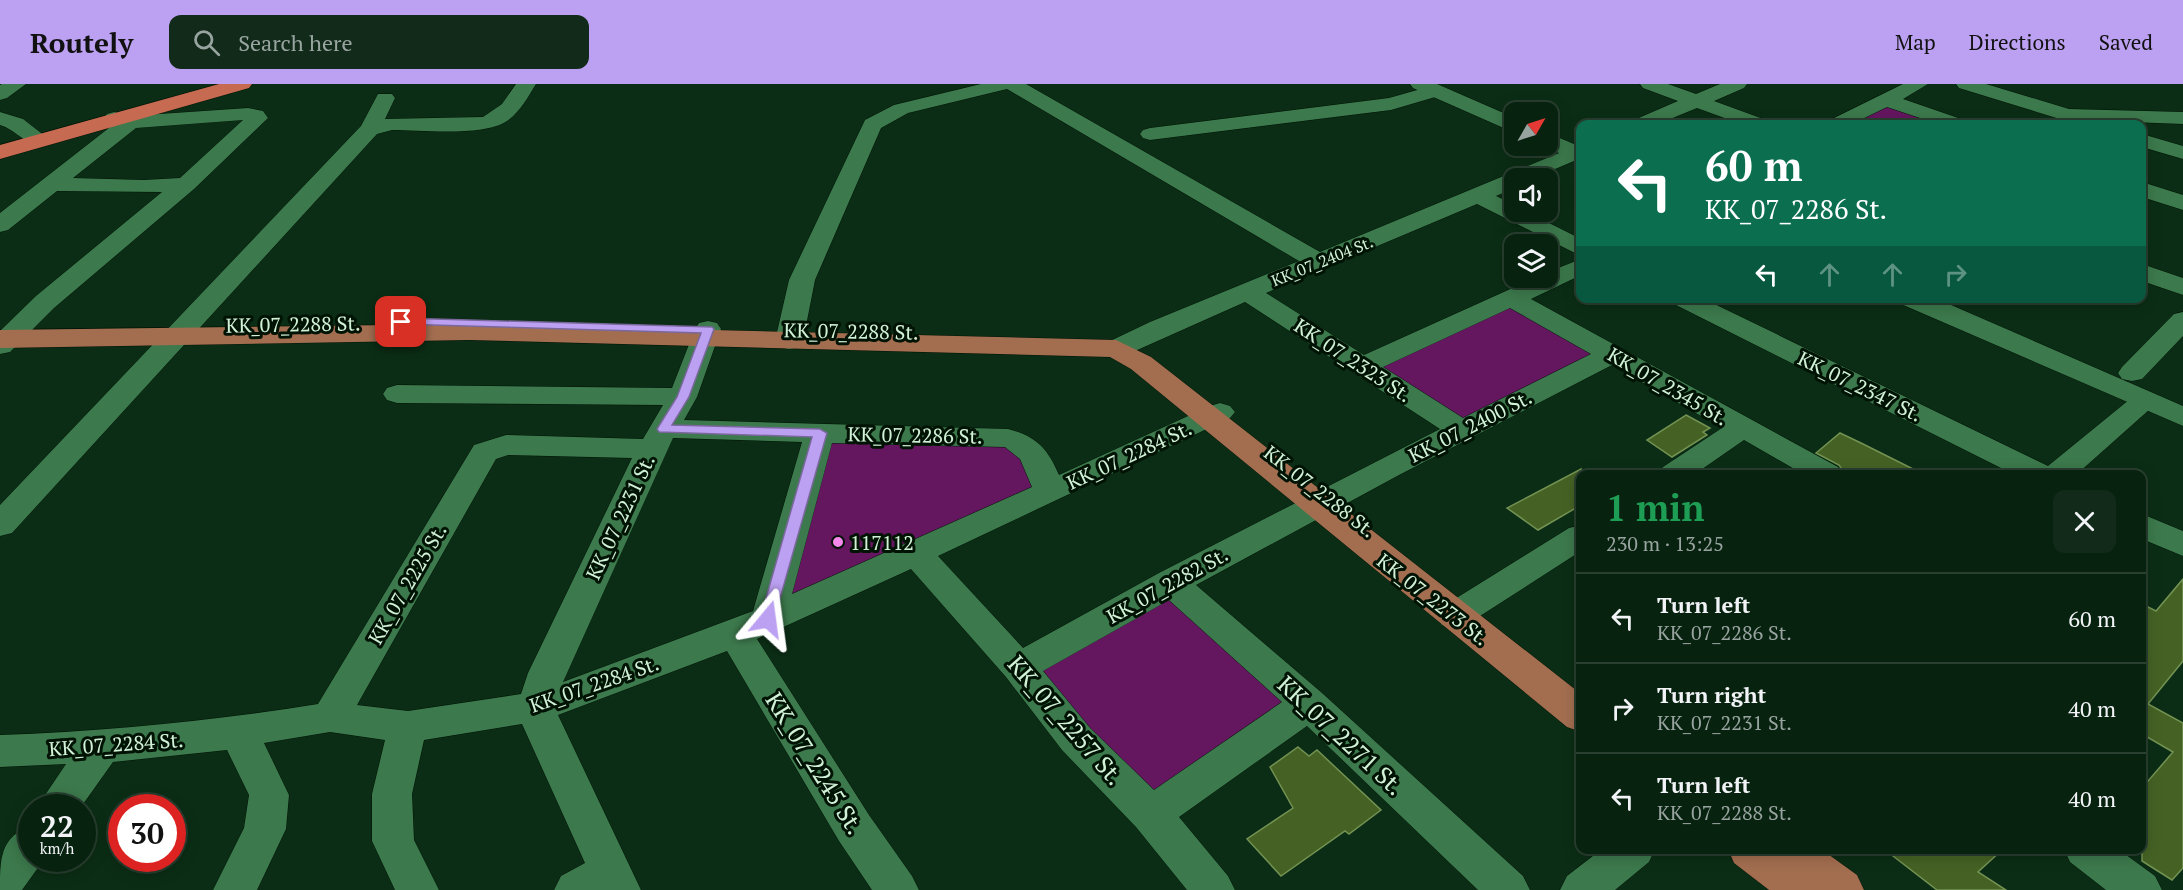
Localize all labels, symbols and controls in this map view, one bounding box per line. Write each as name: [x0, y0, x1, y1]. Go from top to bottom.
search box: [169, 15, 589, 69]
text: Routely: [30, 24, 133, 61]
icon: search: [190, 26, 223, 59]
text: Search here: [238, 28, 353, 57]
text: Map: [1895, 28, 1936, 56]
text: Directions: [1969, 28, 2066, 56]
text: Saved: [2099, 28, 2153, 56]
north arrow: [1504, 102, 1558, 156]
map controls: [1504, 102, 1558, 288]
text: 60 m: [1705, 137, 1803, 193]
icon: left: [1606, 144, 1684, 222]
button: sound: [1504, 168, 1558, 222]
text: KK_07_2286 St.: [1705, 191, 1887, 227]
street label: KK_07_2404 St.: [1268, 231, 1376, 291]
button: layers: [1504, 234, 1558, 288]
icon: left: [1750, 258, 1783, 291]
icon: ahead: [1813, 258, 1846, 291]
icon: ahead: [1876, 258, 1909, 291]
icon: right: [1939, 258, 1972, 291]
pin: [375, 296, 426, 347]
icon: arrive: [384, 305, 417, 338]
street label: KK_07_2288 St.: [225, 309, 361, 339]
street label: KK_07_2323 St.: [1289, 312, 1417, 408]
street label: KK_07_2288 St.: [783, 316, 919, 346]
street label: KK_07_2345 St.: [1603, 341, 1733, 431]
street label: KK_07_2347 St.: [1794, 344, 1926, 428]
street label: KK_07_2400 St.: [1404, 383, 1536, 469]
street label: KK_07_2284 St.: [1062, 414, 1196, 496]
street label: KK_07_2286 St.: [847, 420, 983, 450]
street label: KK_07_2288 St.: [1259, 439, 1381, 543]
street label: KK_07_2231 St.: [579, 450, 661, 584]
text: 1 min: [1606, 484, 1704, 531]
button: close: [2053, 490, 2116, 553]
street label: KK_07_2225 St.: [362, 519, 452, 649]
place label: 117112: [850, 529, 914, 556]
text: 230 m · 13:25: [1606, 530, 1724, 557]
marker: 117112: [831, 535, 845, 549]
street label: KK_07_2282 St.: [1102, 541, 1232, 629]
street label: KK_07_2273 St.: [1372, 547, 1494, 651]
position arrow: [736, 587, 800, 651]
text: Turn left: [1657, 590, 1750, 619]
icon: left: [1606, 602, 1639, 635]
text: 60 m: [2068, 604, 2116, 633]
text: KK_07_2286 St.: [1657, 619, 1792, 646]
street label: KK_07_2257 St.: [1001, 648, 1131, 792]
street label: KK_07_2284 St.: [526, 649, 662, 719]
street label: KK_07_2271 St.: [1271, 668, 1411, 802]
text: Turn right: [1657, 680, 1766, 709]
street label: KK_07_2245 St.: [759, 686, 871, 840]
icon: right: [1606, 692, 1639, 725]
text: 40 m: [2068, 694, 2116, 723]
text: KK_07_2231 St.: [1657, 709, 1792, 736]
street label: KK_07_2284 St.: [48, 726, 184, 762]
text: Turn left: [1657, 770, 1750, 799]
icon: left: [1606, 782, 1639, 815]
text: 40 m: [2068, 784, 2116, 813]
speed limit sign: 30: [108, 794, 186, 872]
text: KK_07_2288 St.: [1657, 799, 1792, 826]
text: 22: [40, 806, 74, 846]
text: km/h: [40, 838, 74, 858]

